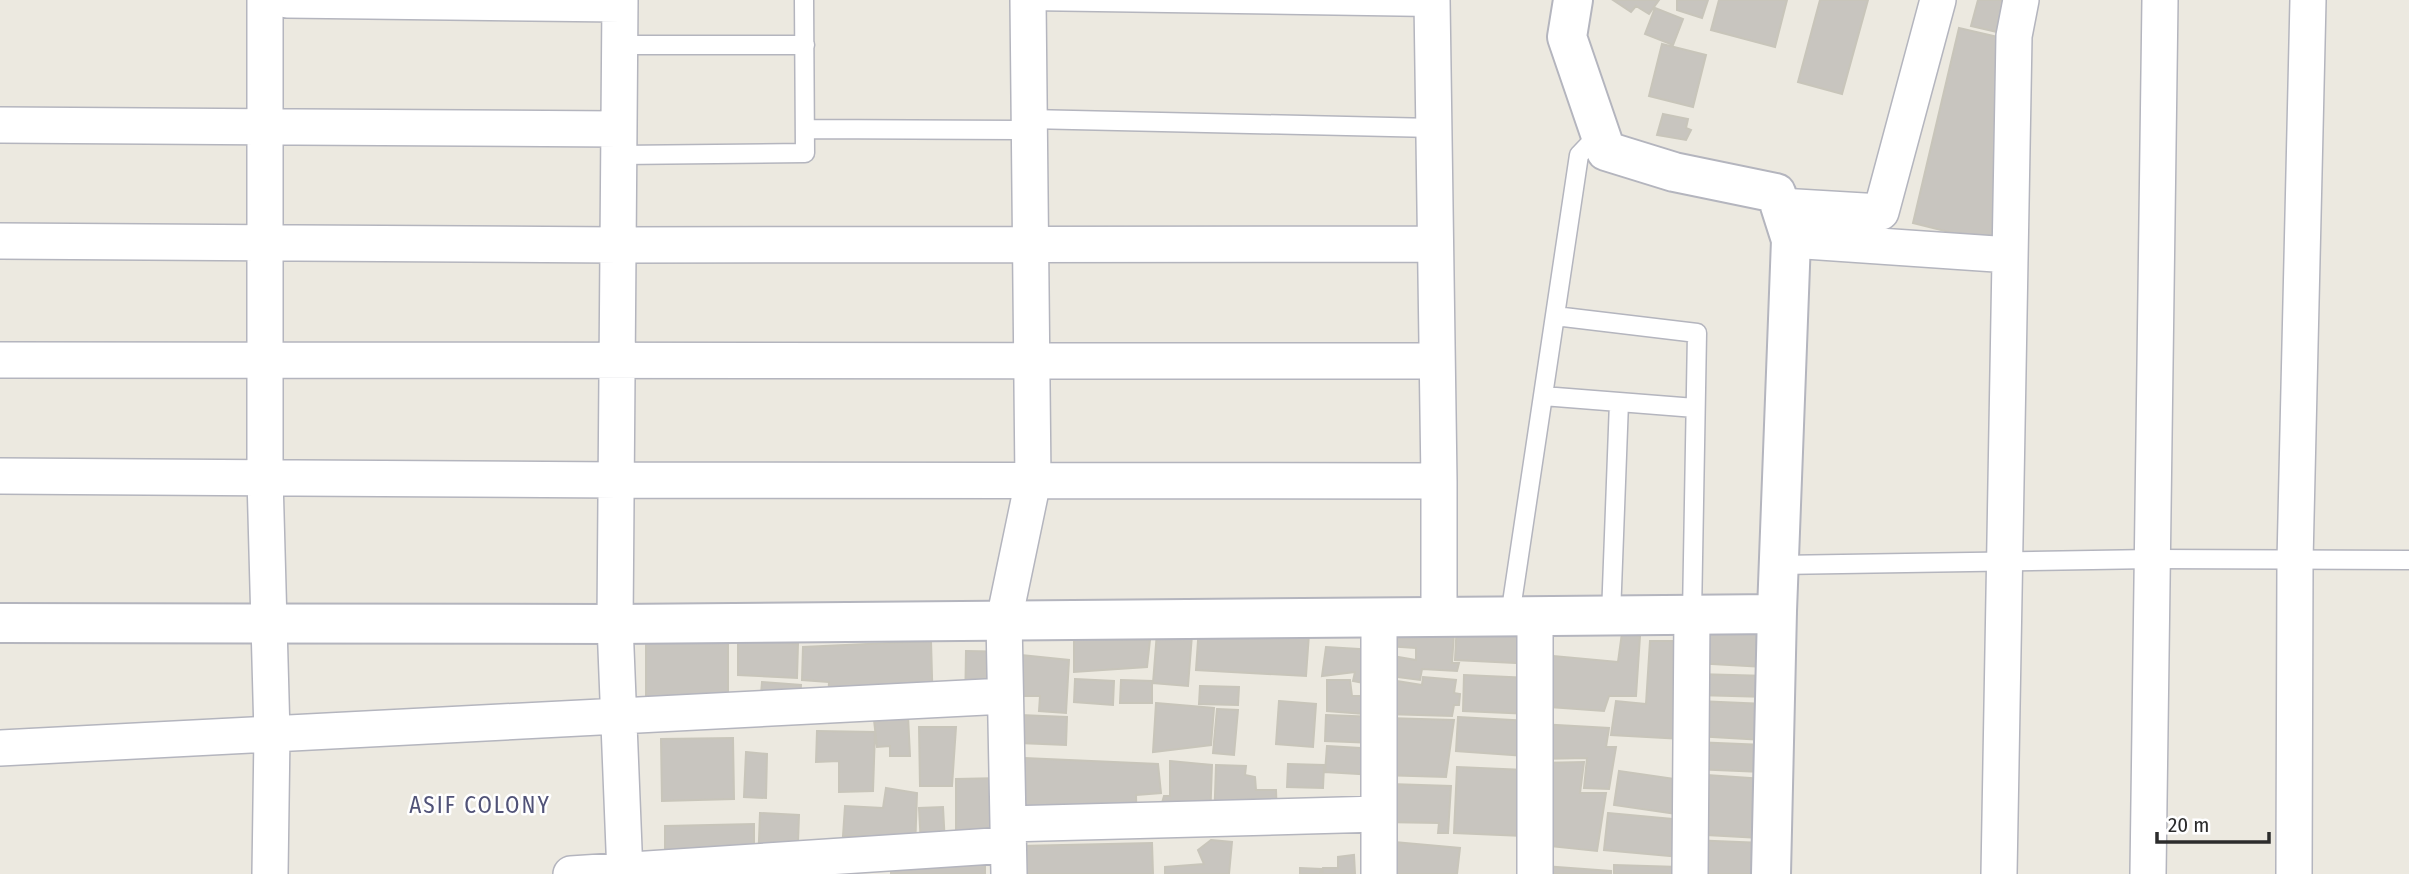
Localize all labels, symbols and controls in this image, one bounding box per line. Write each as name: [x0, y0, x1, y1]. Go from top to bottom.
district label: ASIF COLONY: [409, 791, 551, 819]
scale bar: [2157, 800, 2269, 844]
text: 20 m: [2168, 812, 2209, 838]

